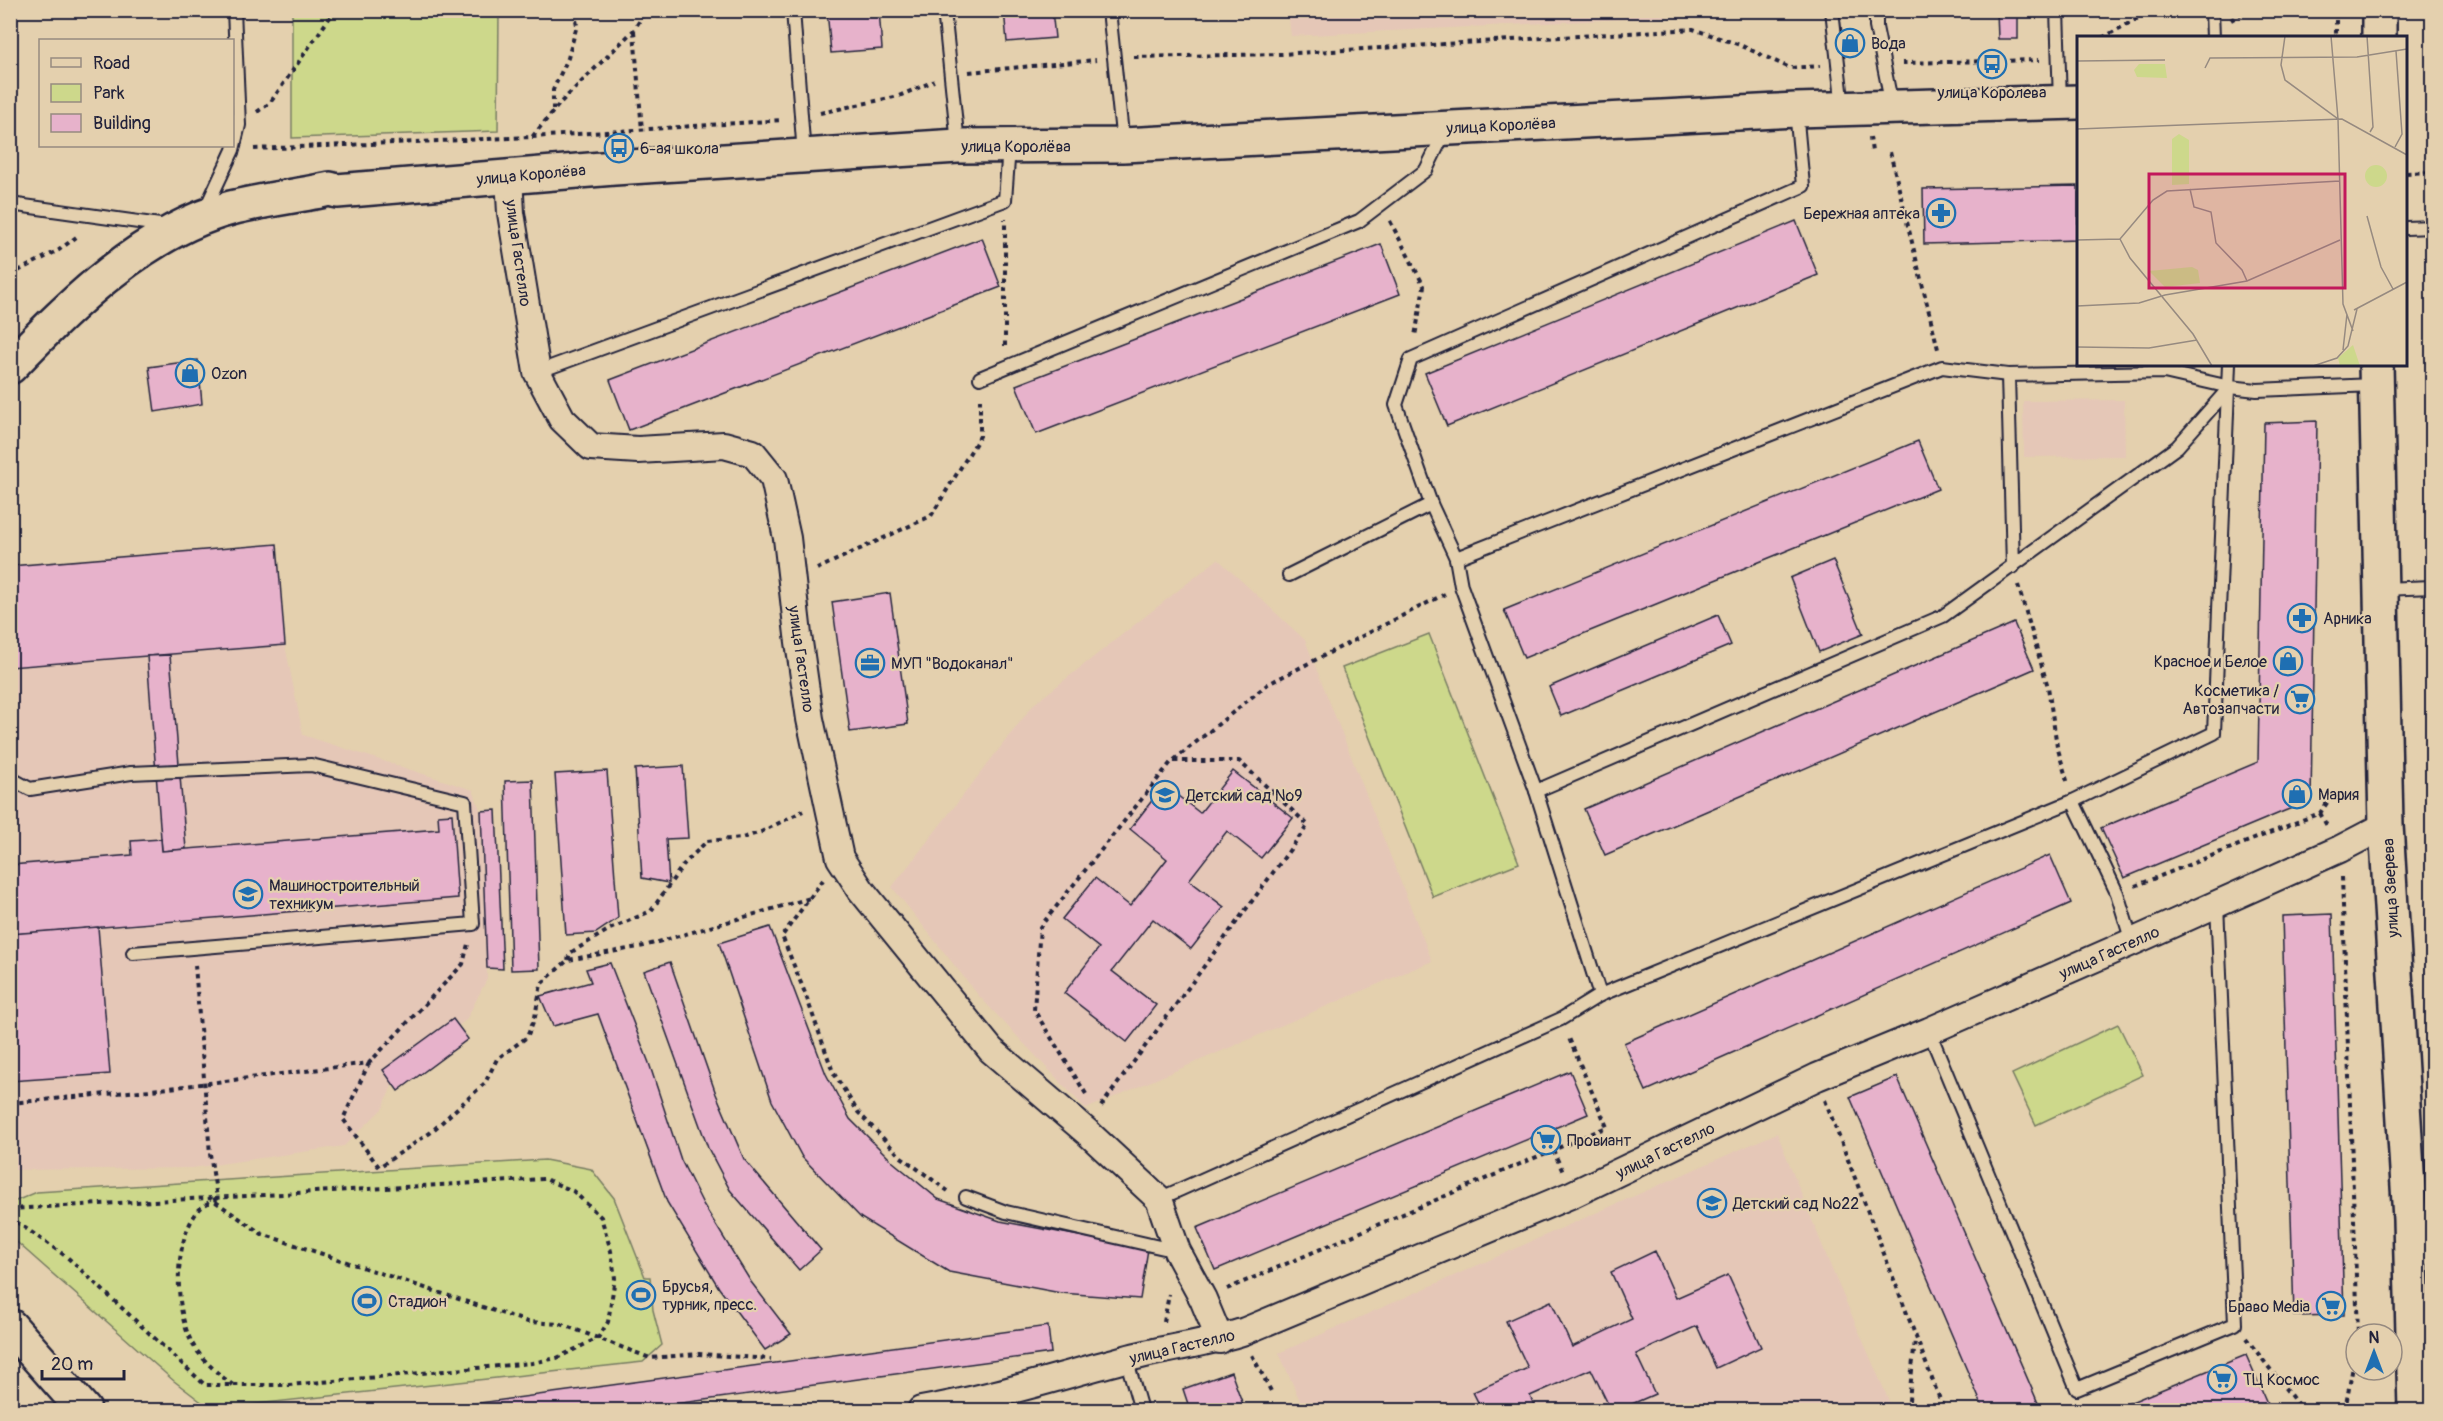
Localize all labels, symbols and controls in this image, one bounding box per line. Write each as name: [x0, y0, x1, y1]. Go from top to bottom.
shop icon: Вода: [1834, 27, 1866, 59]
place label: Вода: [1871, 34, 1906, 54]
inset map: [2077, 36, 2407, 366]
legend: [39, 39, 234, 147]
bus stop icon: улица Королева: [1976, 48, 2008, 80]
text: Road: [93, 52, 130, 75]
text: Park: [93, 82, 125, 105]
place label: улица Королева: [1937, 83, 2046, 103]
text: Building: [93, 112, 151, 135]
street label: улица Королёва: [1445, 113, 1556, 139]
bus stop icon: 6-ая школа: [603, 132, 635, 164]
street label: улица Королёва: [960, 137, 1071, 157]
place label: 6-ая школа: [640, 139, 719, 159]
street label: улица Королёва: [475, 160, 587, 190]
street label: улица Гастелло: [500, 197, 535, 308]
pharmacy icon: Бережная аптека: [1925, 197, 1957, 229]
place label: Бережная аптека: [1803, 204, 1920, 224]
shop icon: Ozon: [174, 357, 206, 389]
place label: Ozon: [211, 364, 247, 384]
pharmacy icon: Арника: [2286, 602, 2318, 634]
street label: улица Гастелло: [783, 603, 818, 714]
place label: Арника: [2323, 609, 2372, 629]
shop icon: Красное и Белое: [2272, 645, 2304, 677]
office icon: МУП "Водоканал": [854, 647, 886, 679]
place label: Красное и Белое: [2154, 652, 2267, 672]
place label: МУП "Водоканал": [891, 654, 1014, 674]
place label: Косметика / Автозапчасти: [2182, 681, 2279, 719]
supermarket icon: Косметика / Автозапчасти: [2284, 683, 2316, 715]
shop icon: Мария: [2281, 778, 2313, 810]
school or university icon: Детский сад №9: [1149, 779, 1181, 811]
place label: Мария: [2318, 785, 2359, 805]
place label: Детский сад №9: [1185, 786, 1302, 806]
street label: улица Зверева: [2378, 838, 2404, 939]
place label: Машиностроительный техникум: [269, 876, 420, 914]
school or university icon: Машиностроительный техникум: [232, 878, 264, 910]
street label: улица Гастелло: [2055, 922, 2163, 984]
street label: улица Гастелло: [1612, 1118, 1719, 1184]
supermarket icon: Провиант: [1530, 1124, 1562, 1156]
place label: Провиант: [1567, 1131, 1631, 1151]
school or university icon: Детский сад №22: [1696, 1187, 1728, 1219]
place label: Детский сад №22: [1732, 1194, 1859, 1214]
place label: Брусья, турник, пресс.: [662, 1277, 757, 1315]
sports icon: Брусья, турник, пресс.: [625, 1279, 657, 1311]
sports icon: Стадион: [351, 1285, 383, 1317]
supermarket icon: Браво Media: [2315, 1290, 2347, 1322]
place label: Стадион: [388, 1292, 447, 1312]
place label: Браво Media: [2228, 1297, 2310, 1317]
north arrow: [2344, 1322, 2404, 1382]
street label: улица Гастелло: [1127, 1325, 1237, 1369]
text: N: [2369, 1328, 2380, 1348]
scale bar: [42, 1343, 124, 1381]
text: 20 m: [51, 1353, 93, 1376]
supermarket icon: ТЦ Космос: [2206, 1363, 2238, 1395]
place label: ТЦ Космос: [2243, 1370, 2320, 1390]

